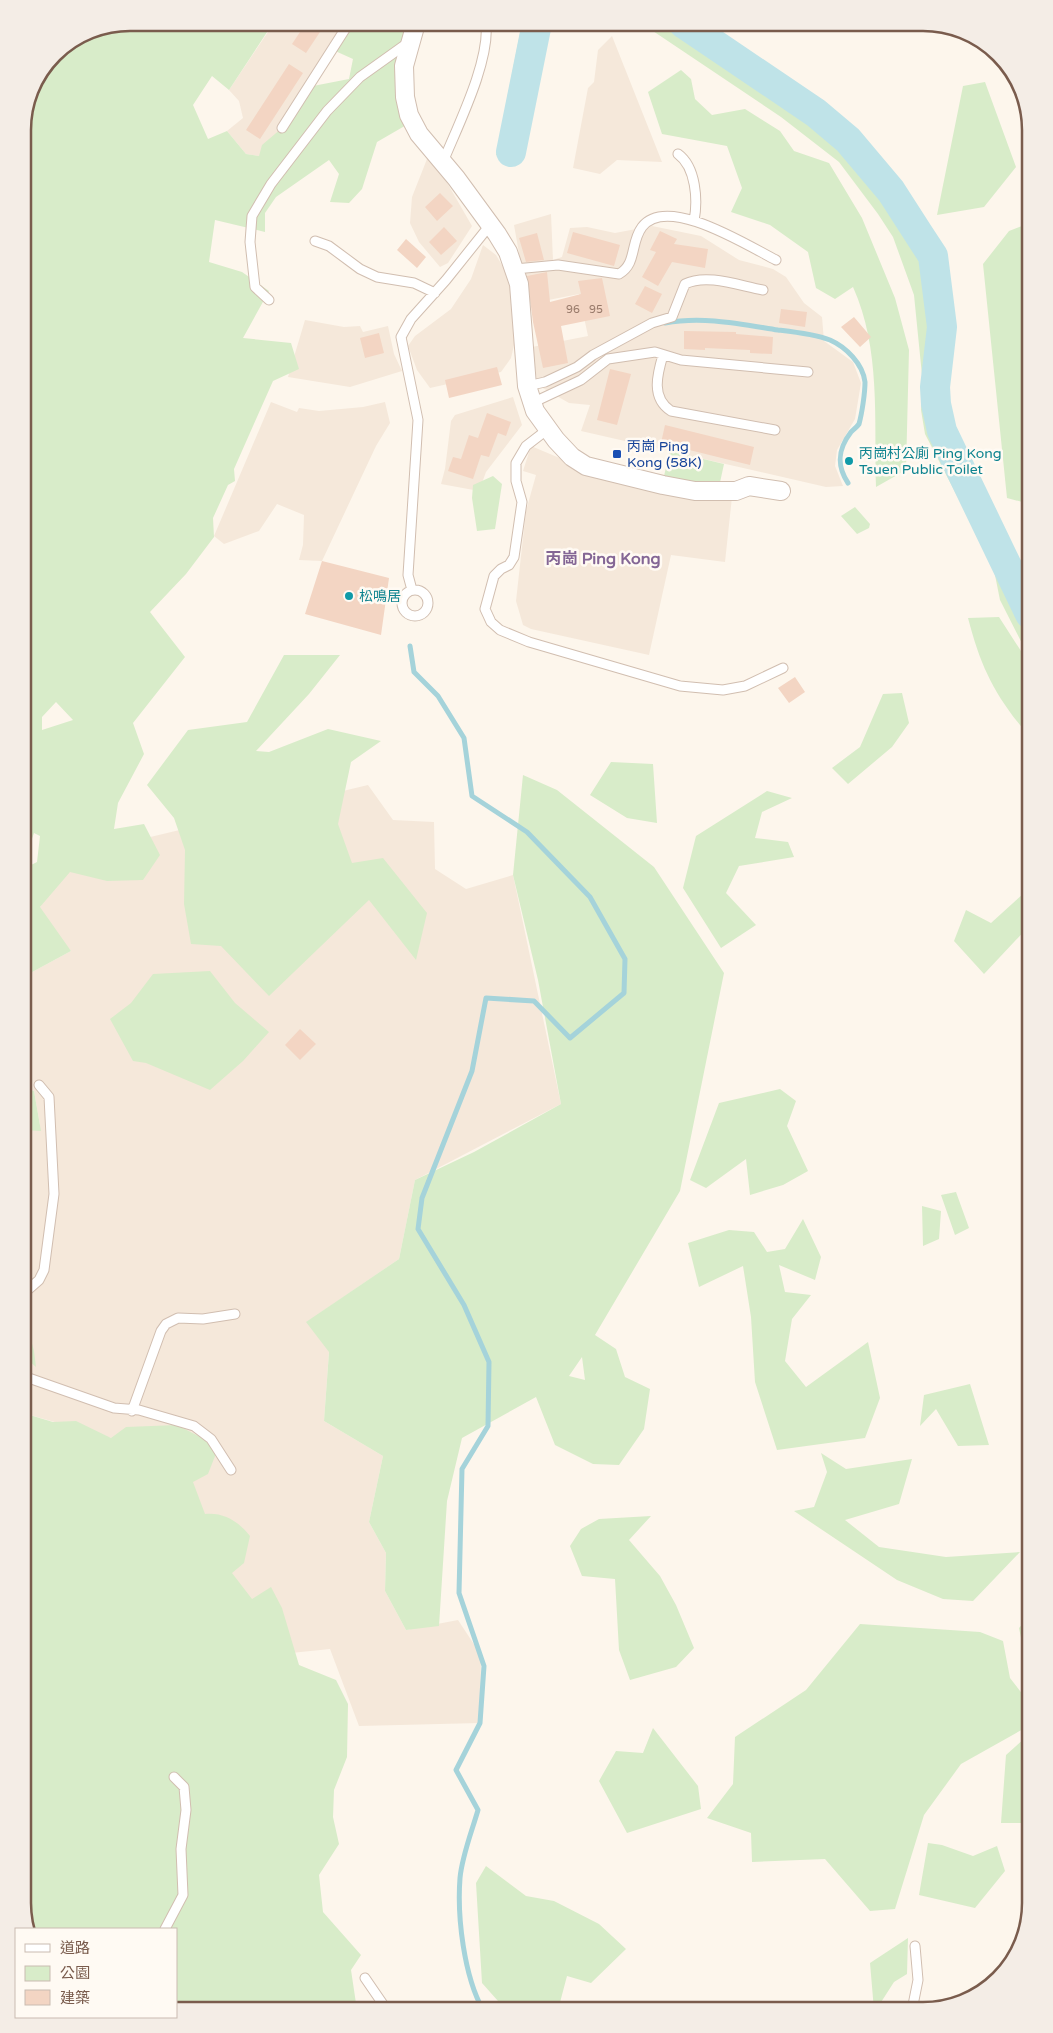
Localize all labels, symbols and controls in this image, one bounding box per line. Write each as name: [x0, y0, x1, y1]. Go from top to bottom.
house number: 96: [566, 303, 580, 316]
house number: 95: [589, 303, 603, 316]
place label: 丙崗 Ping Kong (58K): [627, 438, 702, 471]
place label: 丙崗村公廁 Ping Kong Tsuen Public Toilet: [859, 445, 1002, 478]
marker: 丙崗 Ping Kong (58K): [611, 448, 623, 460]
marker: 丙崗村公廁 Ping Kong Tsuen Public Toilet: [843, 455, 855, 467]
district label: 丙崗 Ping Kong: [545, 549, 661, 569]
place label: 松鳴居: [359, 588, 401, 605]
marker: 松鳴居: [343, 590, 355, 602]
legend: [15, 1928, 178, 2018]
text: 道路: [60, 1939, 90, 1957]
text: 公園: [60, 1964, 90, 1982]
text: 建築: [60, 1989, 90, 2007]

